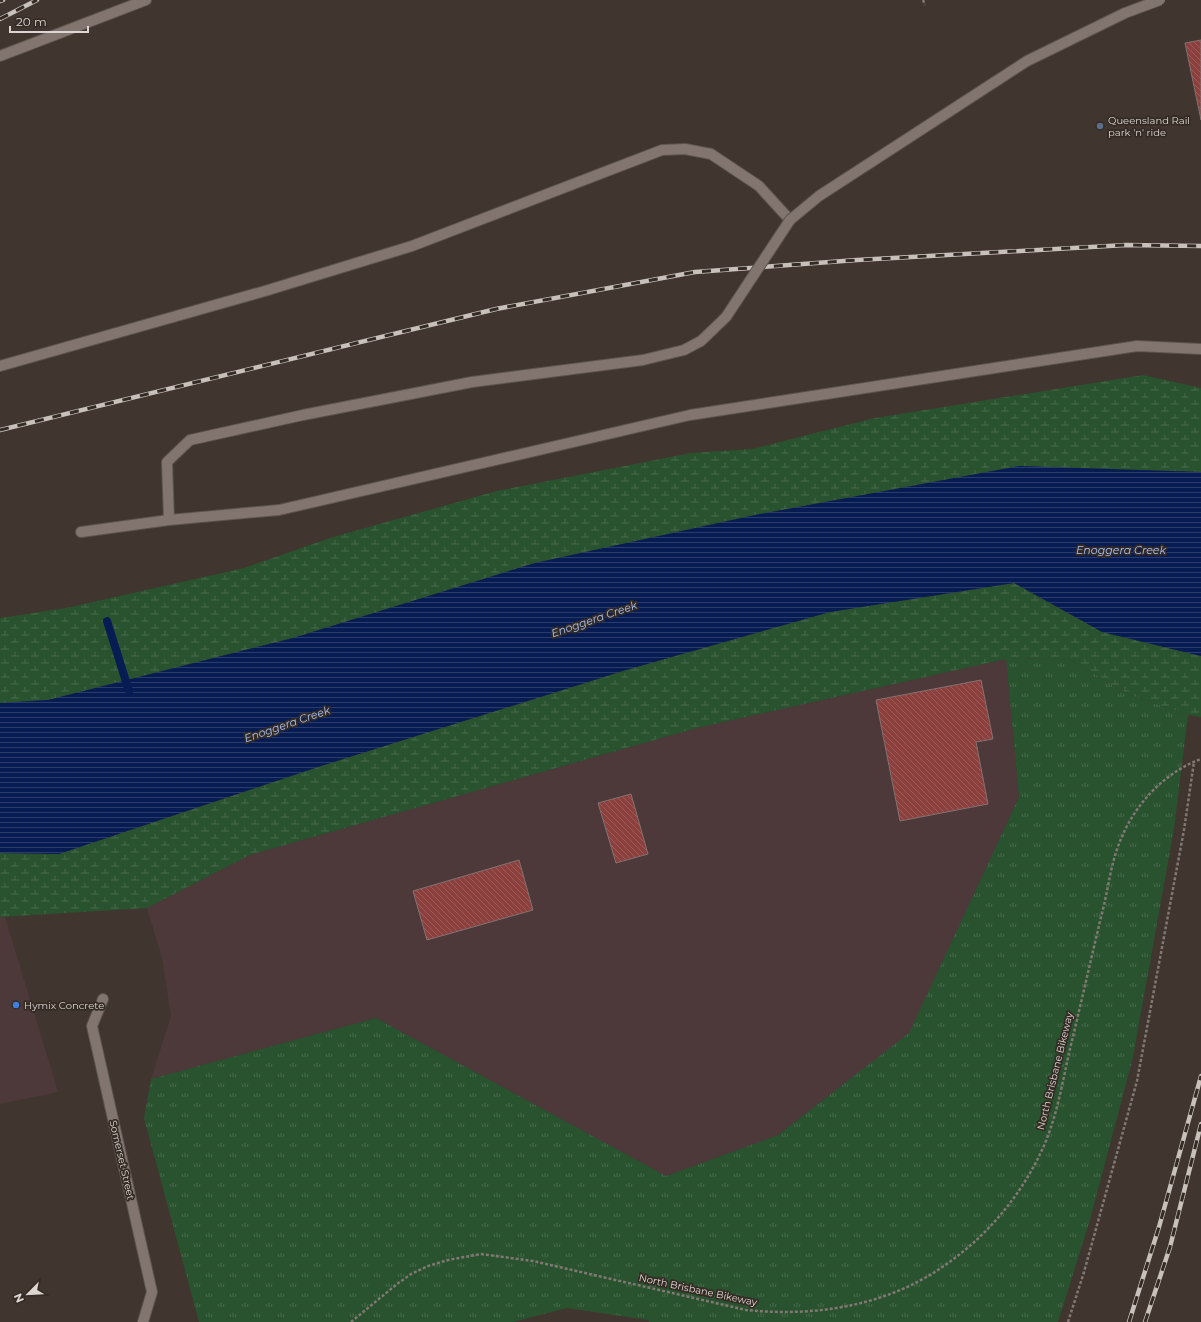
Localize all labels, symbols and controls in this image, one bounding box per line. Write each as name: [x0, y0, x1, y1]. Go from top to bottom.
scale bar: [10, 8, 88, 34]
text: 20 m: [16, 14, 47, 29]
place label: Queensland Rail park 'n' ride: [1108, 114, 1190, 139]
marker: Queensland Rail park 'n' ride: [1095, 121, 1105, 131]
water label: Enoggera Creek: [1076, 543, 1166, 557]
water label: Enoggera Creek: [549, 598, 639, 640]
water label: Enoggera Creek: [242, 703, 332, 745]
place label: Hymix Concrete: [24, 999, 104, 1012]
marker: Hymix Concrete: [11, 1000, 21, 1010]
street label: North Brisbane Bikeway: [1034, 1010, 1076, 1131]
street label: Somerset Street: [107, 1119, 137, 1201]
street label: North Brisbane Bikeway: [638, 1271, 759, 1309]
north arrow: [8, 1274, 48, 1314]
text: N: [11, 1291, 27, 1305]

